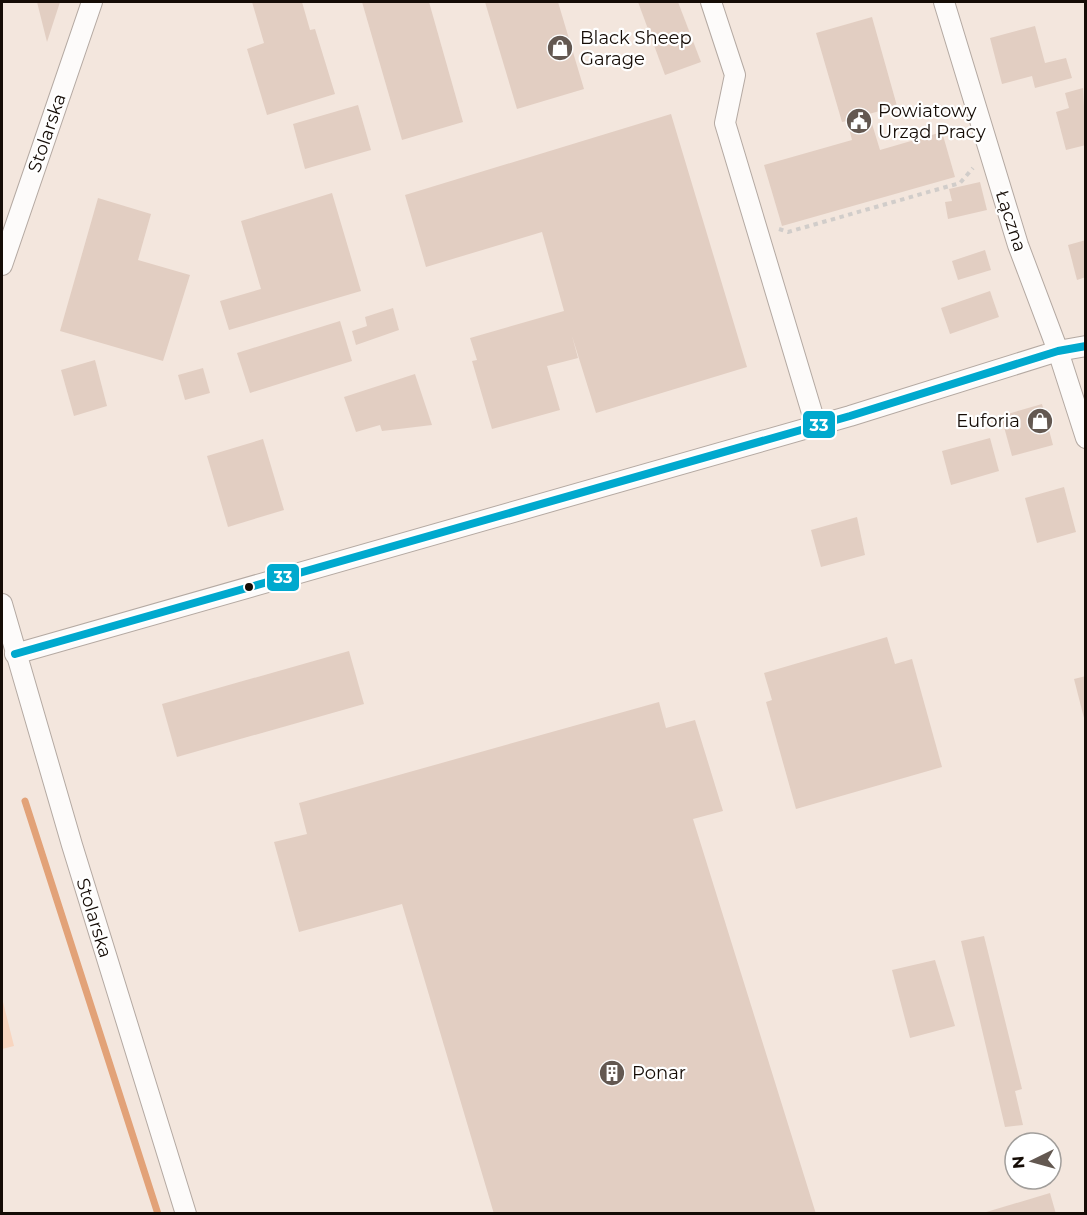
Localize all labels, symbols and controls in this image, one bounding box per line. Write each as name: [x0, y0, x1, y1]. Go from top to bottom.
place label: Black Sheep Garage: [580, 27, 692, 70]
shop icon: Black Sheep Garage: [545, 33, 575, 63]
street label: Stolarska: [23, 91, 71, 175]
place label: Powiatowy Urząd Pracy: [878, 100, 986, 143]
public building icon: Powiatowy Urząd Pracy: [844, 106, 874, 136]
street label: Łączna: [991, 188, 1031, 254]
shop icon: Euforia: [1025, 406, 1055, 436]
line badge: 33: [802, 410, 836, 439]
place label: Euforia: [956, 410, 1020, 432]
text: 33: [809, 416, 828, 435]
line badge: 33: [266, 563, 300, 592]
text: 33: [273, 568, 292, 587]
unlabelled marker: [243, 581, 255, 593]
street label: Stolarska: [72, 876, 116, 960]
building icon: Ponar: [597, 1058, 627, 1088]
place label: Ponar: [632, 1062, 686, 1084]
north arrow: [1003, 1131, 1063, 1191]
text: N: [1009, 1155, 1029, 1170]

